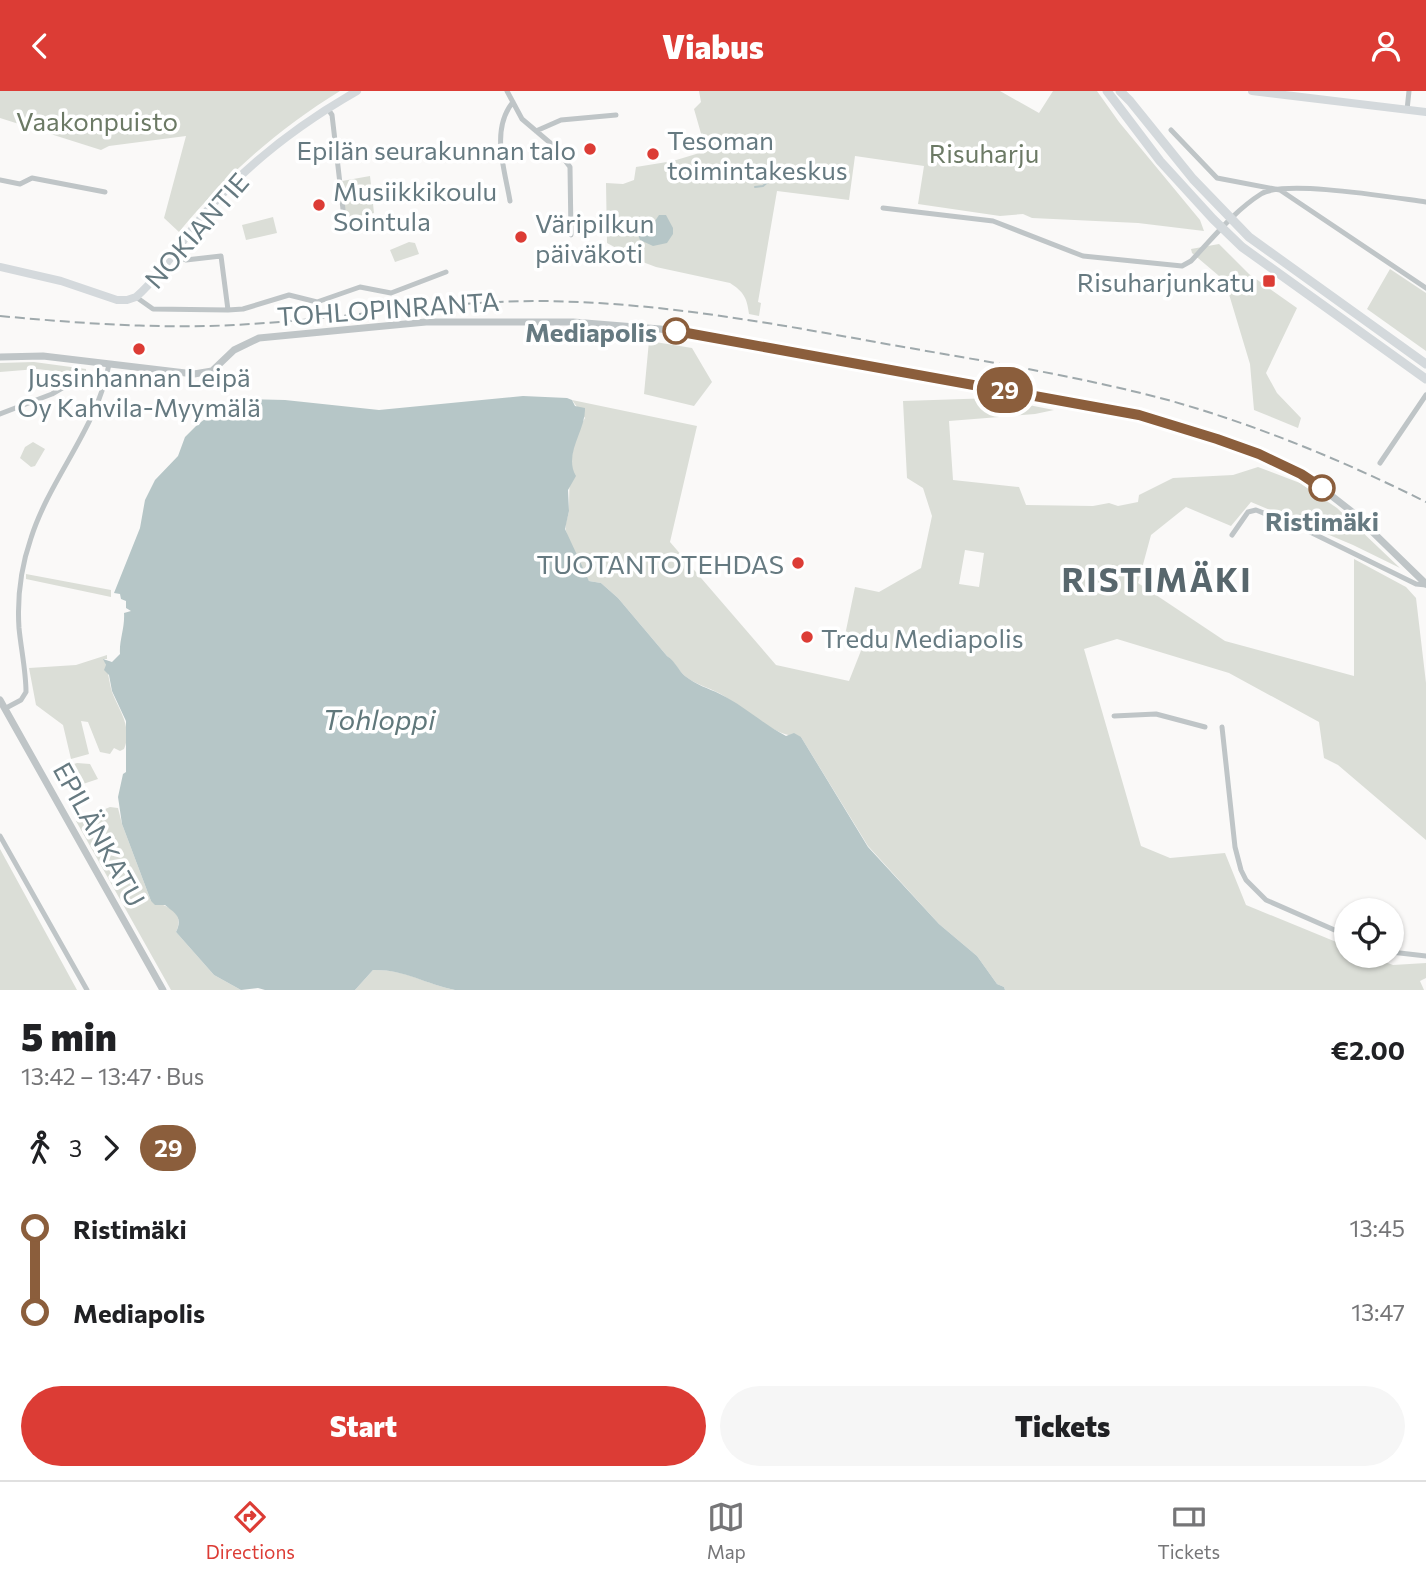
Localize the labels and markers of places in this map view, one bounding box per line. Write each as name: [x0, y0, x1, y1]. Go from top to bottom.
place label: Tesoman toimintakeskus: [667, 124, 848, 185]
place label: Epilän seurakunnan talo: [296, 134, 576, 165]
marker: Epilän seurakunnan talo: [582, 141, 598, 157]
marker: Tesoman toimintakeskus: [645, 146, 661, 162]
place label: Musiikkikoulu Sointula: [333, 175, 497, 236]
marker: Musiikkikoulu Sointula: [311, 197, 327, 213]
place label: Väripilkun päiväkoti: [535, 207, 654, 268]
marker: Väripilkun päiväkoti: [513, 229, 529, 245]
place label: Risuharjunkatu: [1077, 266, 1255, 297]
marker: Risuharjunkatu: [1261, 273, 1277, 289]
place label: Mediapolis: [525, 316, 657, 347]
marker: Mediapolis: [663, 318, 689, 344]
marker: Jussinhannan Leipä Oy Kahvila-Myymälä: [131, 341, 147, 357]
place label: Jussinhannan Leipä Oy Kahvila-Myymälä: [17, 361, 261, 422]
marker: Ristimäki: [1309, 475, 1335, 501]
place label: Ristimäki: [1265, 505, 1379, 536]
place label: TUOTANTOTEHDAS: [537, 548, 784, 579]
marker: TUOTANTOTEHDAS: [790, 555, 806, 571]
place label: Tredu Mediapolis: [821, 622, 1024, 653]
marker: Tredu Mediapolis: [799, 629, 815, 645]

